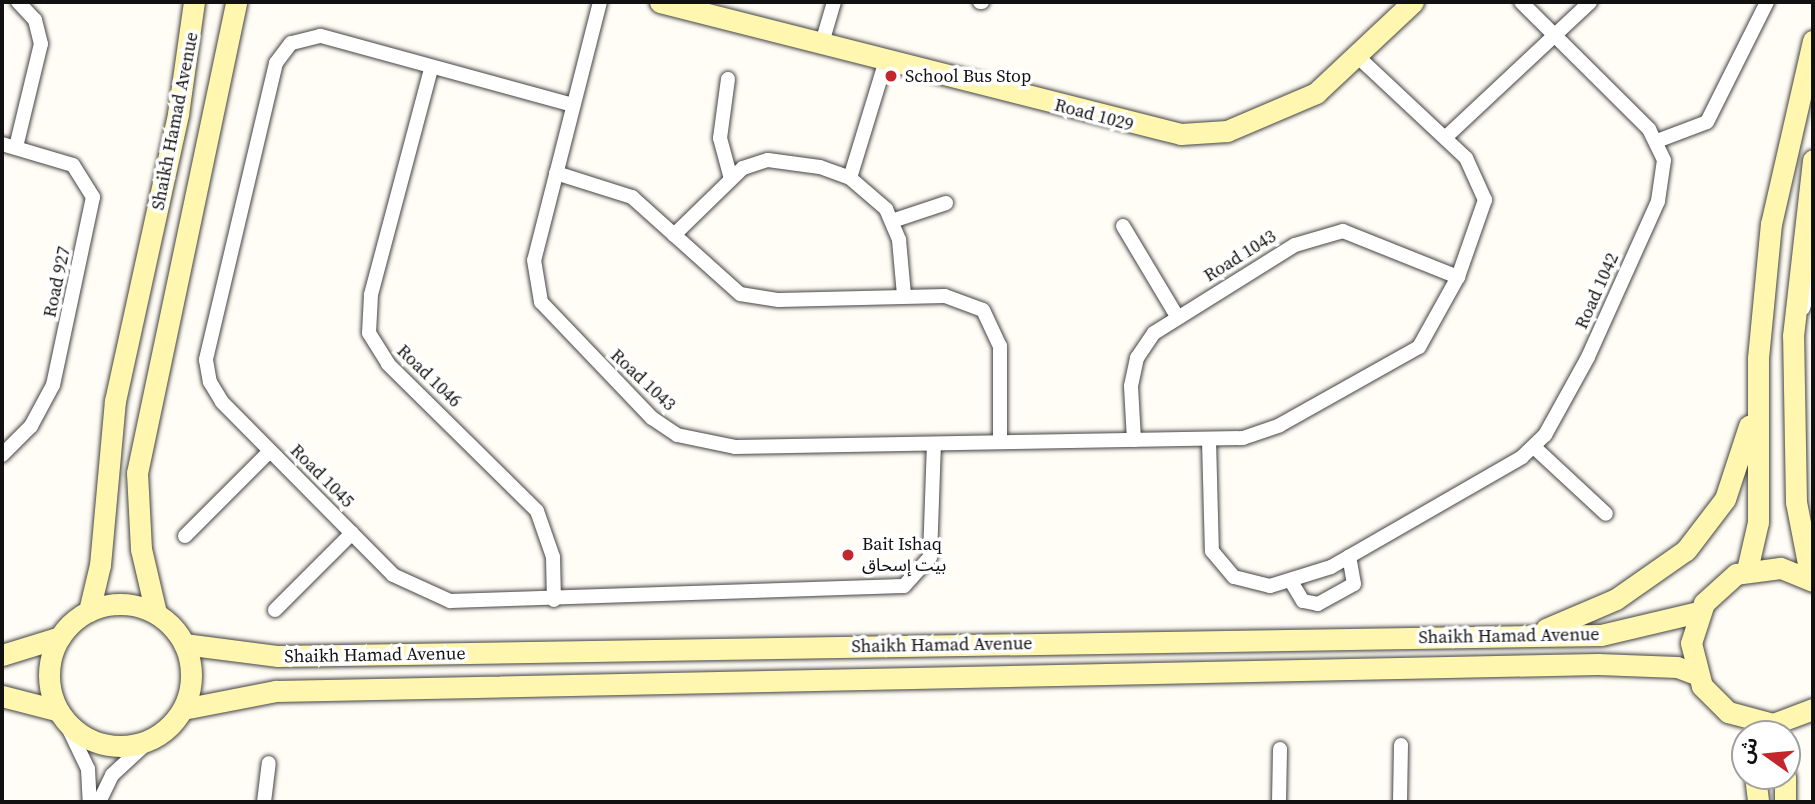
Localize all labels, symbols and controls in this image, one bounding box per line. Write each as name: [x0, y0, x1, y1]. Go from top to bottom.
street label: Shaikh Hamad Avenue: [147, 30, 203, 212]
place label: School Bus Stop: [905, 65, 1031, 87]
marker: School Bus Stop: [883, 68, 899, 84]
street label: Road 1029: [1052, 94, 1136, 136]
street label: Road 1043: [1200, 225, 1280, 287]
street label: Road 927: [39, 245, 75, 319]
street label: Road 1042: [1571, 250, 1623, 332]
street label: Road 1046: [392, 340, 466, 412]
street label: Road 1043: [606, 344, 680, 416]
street label: Road 1045: [286, 440, 358, 512]
place label: Bait Ishaq بيت إسحاق: [862, 534, 946, 576]
marker: Bait Ishaq بيت إسحاق: [840, 547, 856, 563]
street label: Shaikh Hamad Avenue: [1418, 624, 1600, 648]
street label: Shaikh Hamad Avenue: [851, 633, 1033, 657]
street label: Shaikh Hamad Avenue: [284, 643, 466, 667]
north arrow: [1731, 720, 1801, 790]
text: ش: [1732, 734, 1764, 766]

